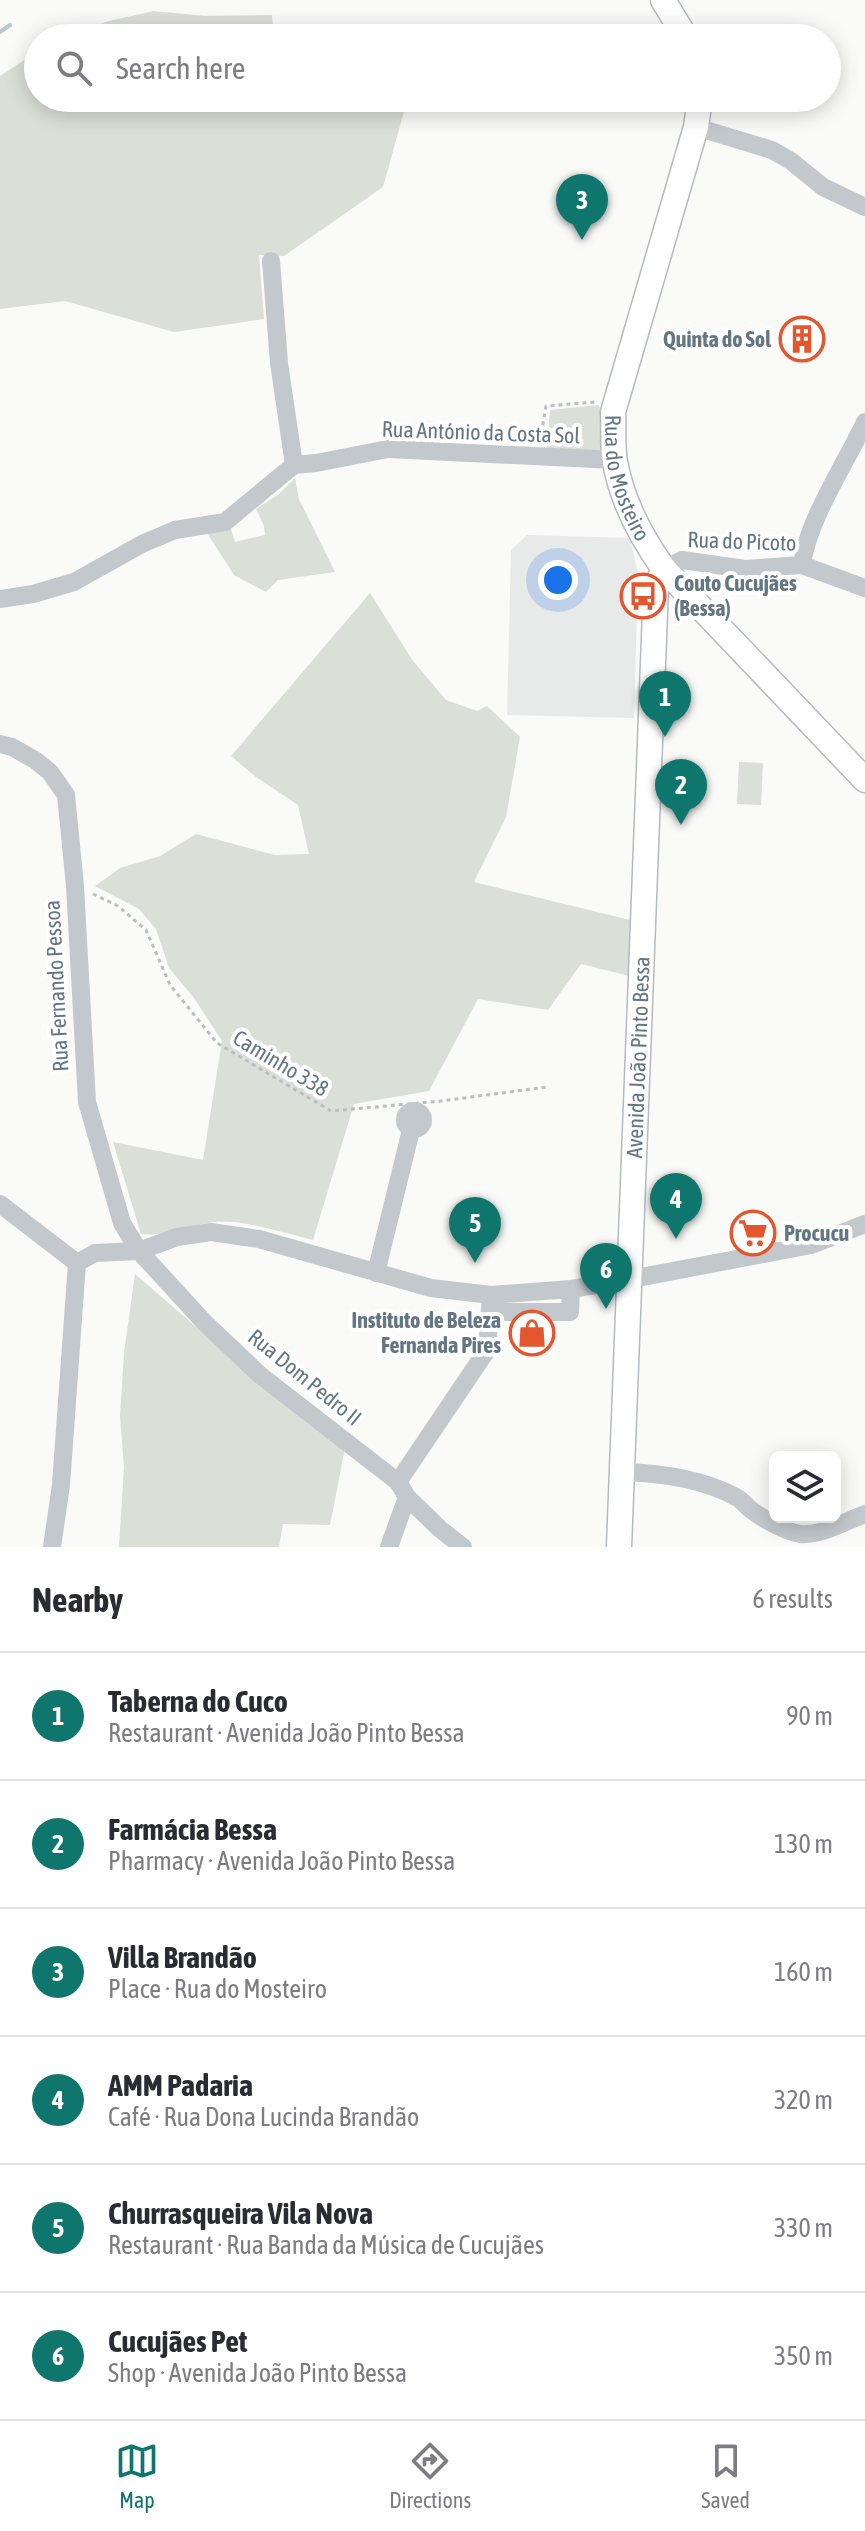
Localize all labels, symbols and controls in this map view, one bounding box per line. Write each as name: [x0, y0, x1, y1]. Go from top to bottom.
search box: [24, 24, 841, 112]
icon: search: [52, 46, 96, 90]
text: Search here: [116, 51, 245, 85]
pin: 3: [556, 174, 608, 240]
building icon: Quinta do Sol: [778, 315, 826, 363]
place label: Quinta do Sol: [663, 326, 772, 352]
street label: Rua do Mosteiro: [600, 415, 656, 545]
street label: Rua António da Costa Sol: [381, 416, 581, 448]
street label: Rua do Picoto: [687, 526, 797, 556]
your location: [538, 560, 578, 600]
place label: Couto Cucujães (Bessa): [674, 570, 797, 621]
bus stop icon: Couto Cucujães (Bessa): [619, 572, 667, 620]
pin: 1: [639, 671, 691, 737]
pin: 2: [655, 759, 707, 825]
street label: Rua Fernando Pessoa: [39, 900, 73, 1072]
street label: Avenida João Pinto Bessa: [621, 956, 655, 1159]
street label: Caminho 338: [229, 1024, 333, 1102]
pin: 4: [650, 1173, 702, 1239]
pin: 5: [449, 1197, 501, 1263]
supermarket icon: Procucu: [729, 1209, 777, 1257]
place label: Procucu: [784, 1220, 849, 1246]
pin: 6: [580, 1243, 632, 1309]
place label: Instituto de Beleza Fernanda Pires: [352, 1307, 501, 1358]
shop icon: Instituto de Beleza Fernanda Pires: [508, 1309, 556, 1357]
street label: Rua Dom Pedro II: [243, 1323, 367, 1431]
map controls: [769, 1451, 841, 1523]
button: layers: [769, 1451, 841, 1523]
text: Nearby: [32, 1580, 123, 1619]
text: 6 results: [752, 1584, 833, 1614]
text: Taberna do Cuco: [108, 1684, 288, 1718]
text: 1: [52, 1701, 64, 1731]
text: 90 m: [786, 1701, 833, 1731]
text: Restaurant · Avenida João Pinto Bessa: [108, 1718, 465, 1748]
text: Farmácia Bessa: [108, 1812, 277, 1846]
text: 2: [52, 1829, 64, 1859]
text: 130 m: [774, 1829, 833, 1859]
text: Pharmacy · Avenida João Pinto Bessa: [108, 1846, 455, 1876]
text: Villa Brandão: [108, 1940, 257, 1974]
text: 3: [52, 1957, 64, 1987]
text: 160 m: [774, 1957, 833, 1987]
text: Place · Rua do Mosteiro: [108, 1974, 327, 2004]
text: AMM Padaria: [108, 2068, 253, 2102]
text: 4: [52, 2085, 64, 2115]
text: 320 m: [774, 2085, 833, 2115]
text: Café · Rua Dona Lucinda Brandão: [108, 2102, 419, 2132]
text: Churrasqueira Vila Nova: [108, 2196, 373, 2230]
text: 5: [52, 2213, 64, 2243]
text: 330 m: [774, 2213, 833, 2243]
text: Restaurant · Rua Banda da Música de Cucujães: [108, 2230, 544, 2260]
text: Cucujães Pet: [108, 2324, 247, 2358]
text: 6: [52, 2341, 64, 2371]
text: 350 m: [774, 2341, 833, 2371]
text: Shop · Avenida João Pinto Bessa: [108, 2358, 407, 2388]
tab: Map: [115, 2439, 159, 2513]
tab: Directions: [389, 2439, 471, 2513]
tab: Saved: [701, 2439, 750, 2513]

